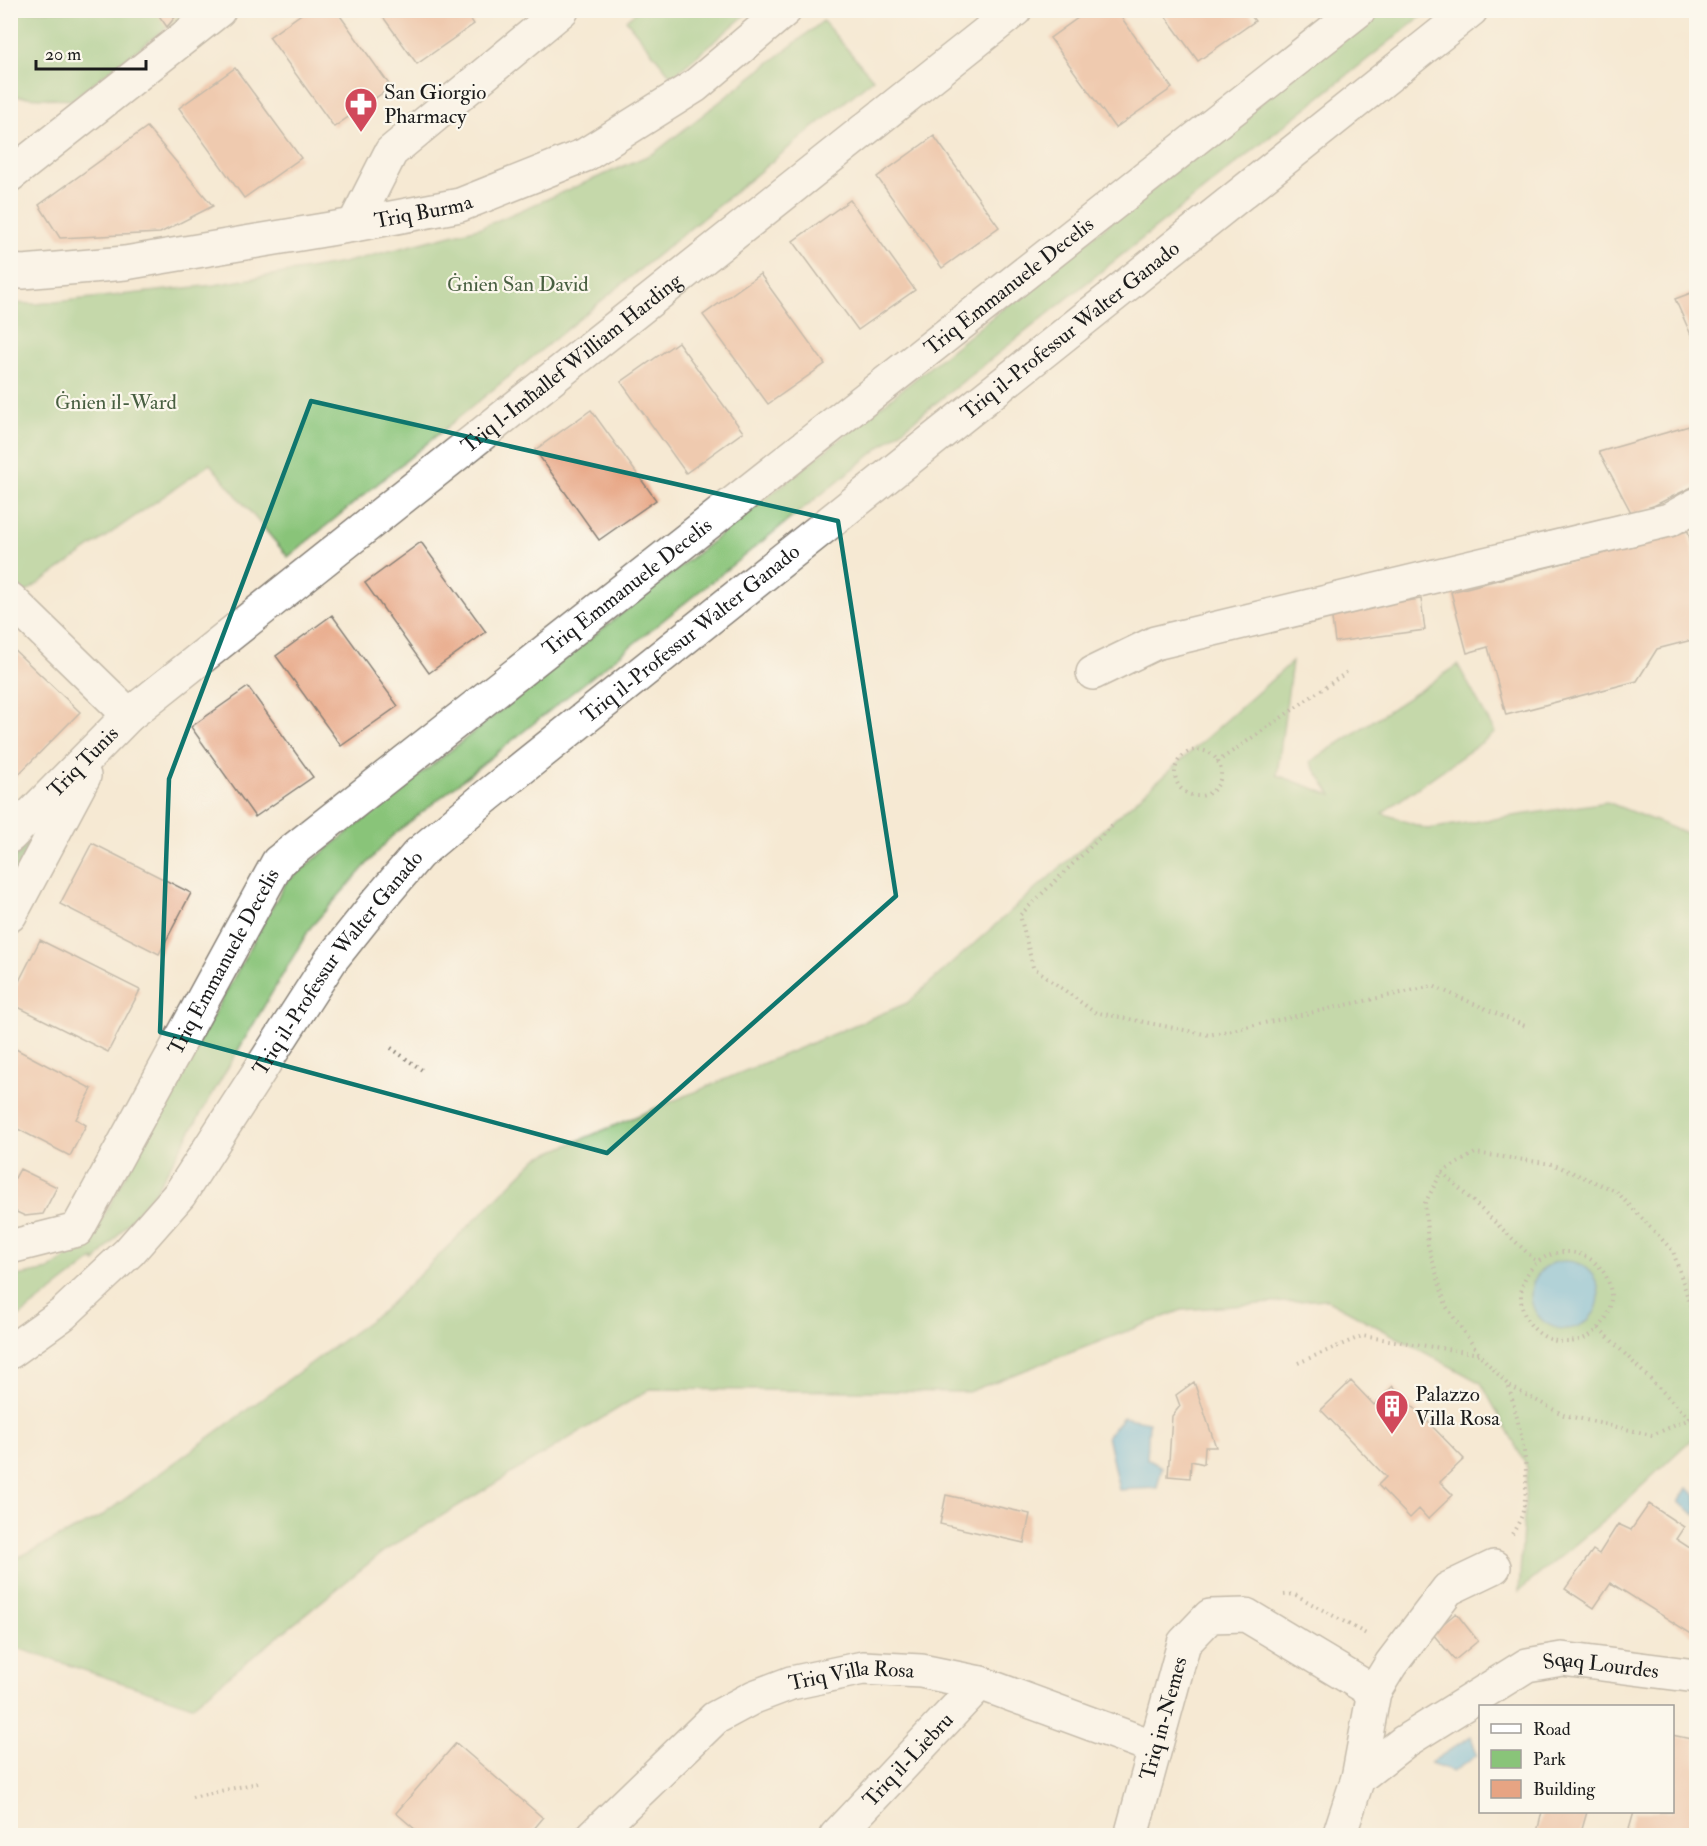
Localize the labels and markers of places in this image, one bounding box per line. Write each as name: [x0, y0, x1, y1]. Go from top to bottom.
place label: San Giorgio Pharmacy: [384, 79, 486, 130]
pharmacy icon: San Giorgio Pharmacy: [343, 86, 379, 133]
place label: Palazzo Villa Rosa: [1415, 1381, 1500, 1432]
building icon: Palazzo Villa Rosa: [1374, 1388, 1410, 1435]

